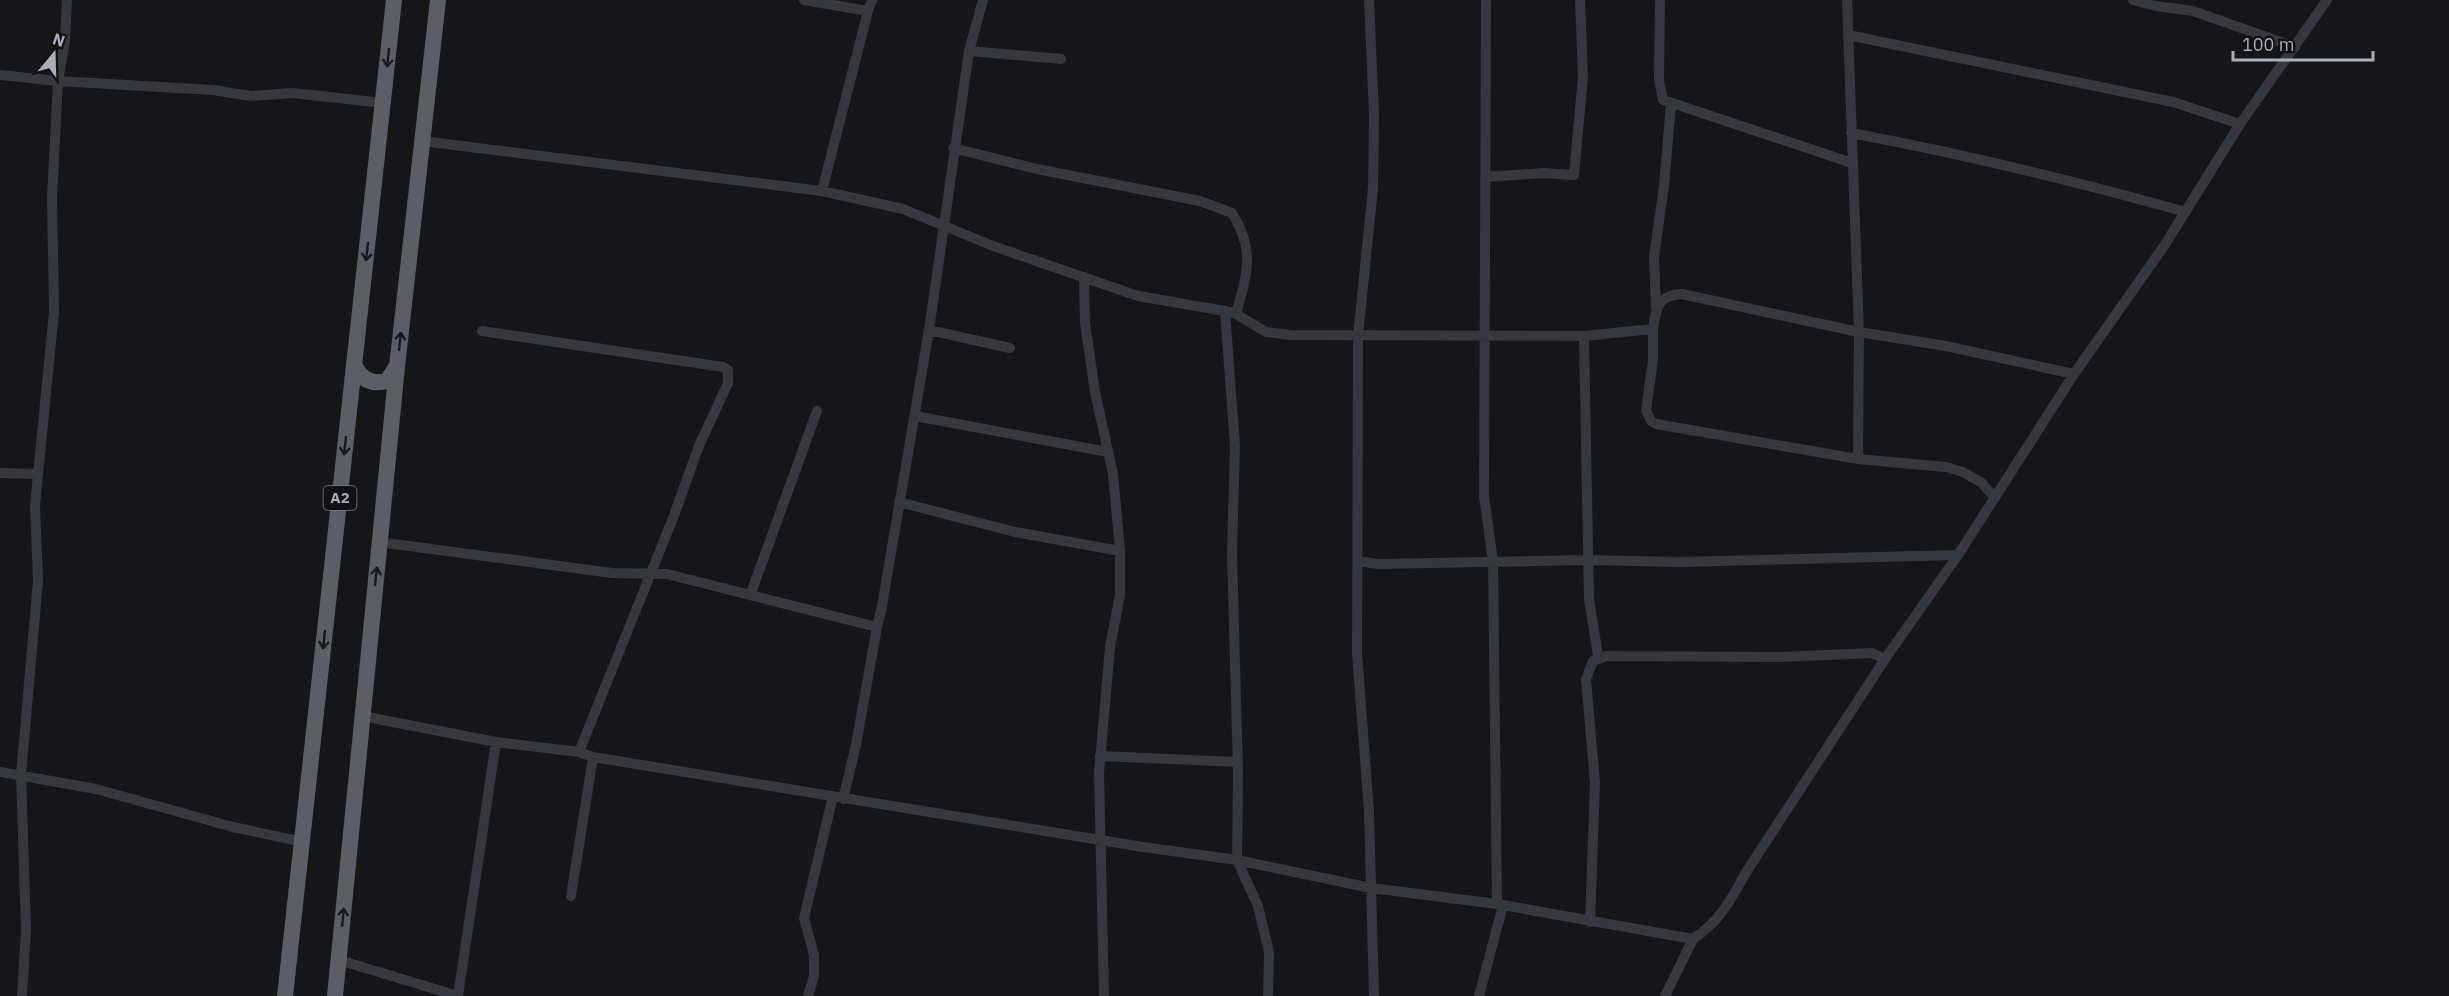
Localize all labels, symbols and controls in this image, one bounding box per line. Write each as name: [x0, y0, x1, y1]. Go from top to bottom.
north arrow: [24, 24, 84, 84]
scale bar: [2233, 24, 2372, 62]
text: N: [50, 28, 68, 51]
text: 100 m: [2242, 33, 2294, 56]
one-way arrow: [382, 48, 393, 68]
one-way arrow: [361, 242, 372, 261]
one-way arrow: [395, 331, 406, 351]
one-way arrow: [339, 435, 350, 455]
road number: A2: [324, 486, 356, 510]
one-way arrow: [371, 567, 382, 587]
one-way arrow: [319, 629, 330, 649]
one-way arrow: [338, 907, 349, 927]

